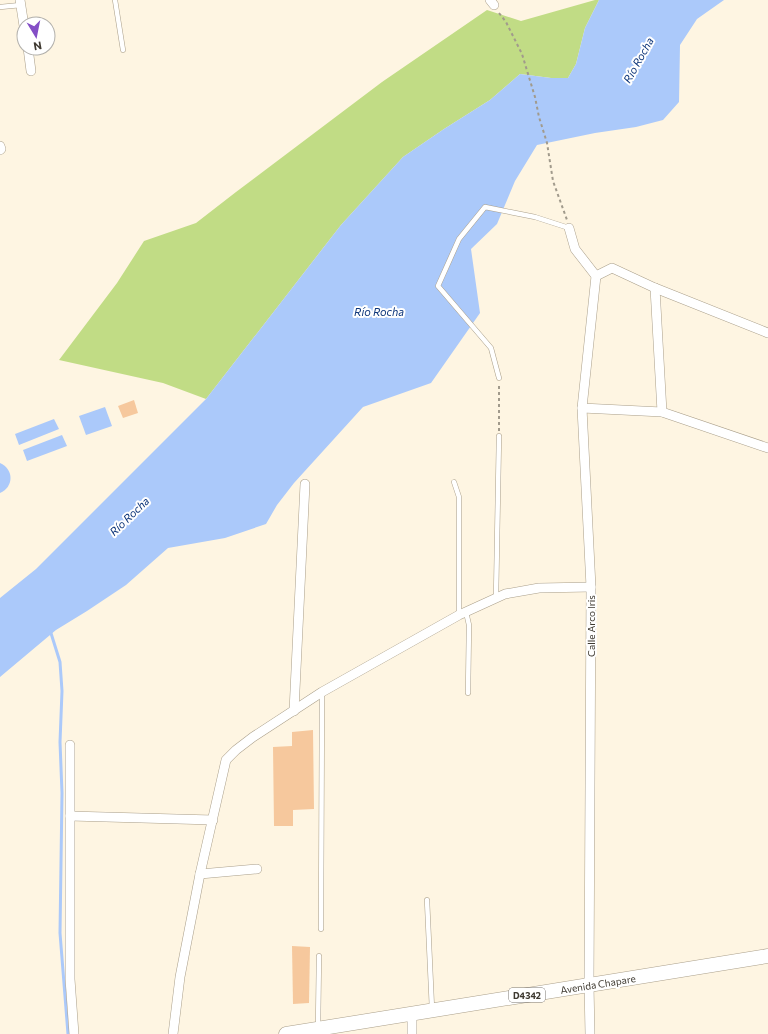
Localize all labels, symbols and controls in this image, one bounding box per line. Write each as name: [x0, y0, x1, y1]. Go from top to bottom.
north arrow: [16, 16, 56, 56]
water label: Río Rocha: [620, 35, 656, 85]
text: N: [33, 39, 43, 53]
water label: Río Rocha: [354, 305, 404, 318]
water label: Río Rocha: [107, 494, 152, 538]
street label: Calle Arco Iris: [585, 595, 597, 657]
street label: Avenida Chapare: [560, 972, 636, 996]
road number: D4342: [509, 988, 545, 1002]

